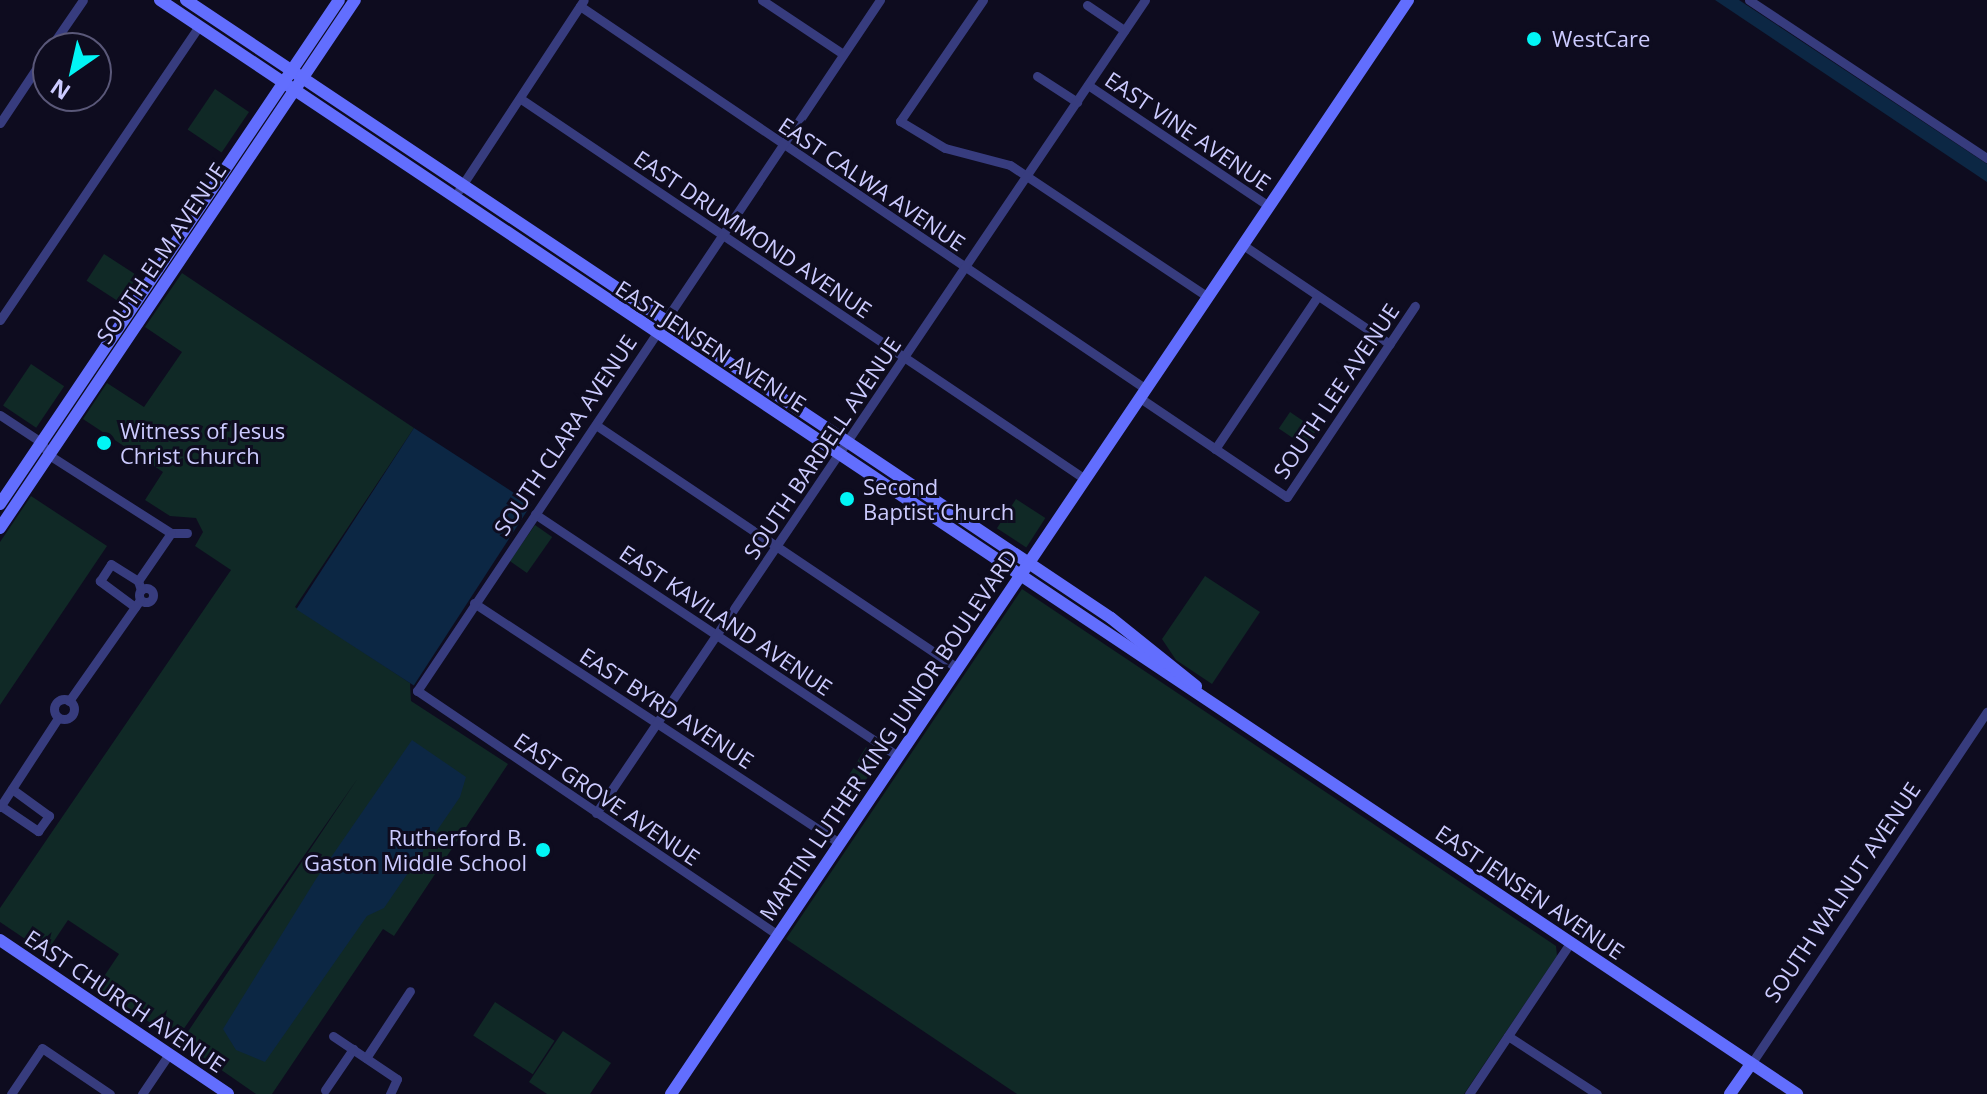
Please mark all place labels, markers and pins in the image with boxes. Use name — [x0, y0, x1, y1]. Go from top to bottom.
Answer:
place label: WestCare — [1552, 26, 1650, 52]
marker: WestCare — [1523, 28, 1545, 50]
place label: Witness of Jesus Christ Church — [120, 417, 285, 468]
marker: Witness of Jesus Christ Church — [95, 434, 113, 452]
place label: Second Baptist Church — [863, 473, 1014, 524]
marker: Second Baptist Church — [838, 490, 856, 508]
place label: Rutherford B. Gaston Middle School — [304, 824, 527, 876]
marker: Rutherford B. Gaston Middle School — [534, 841, 552, 859]

